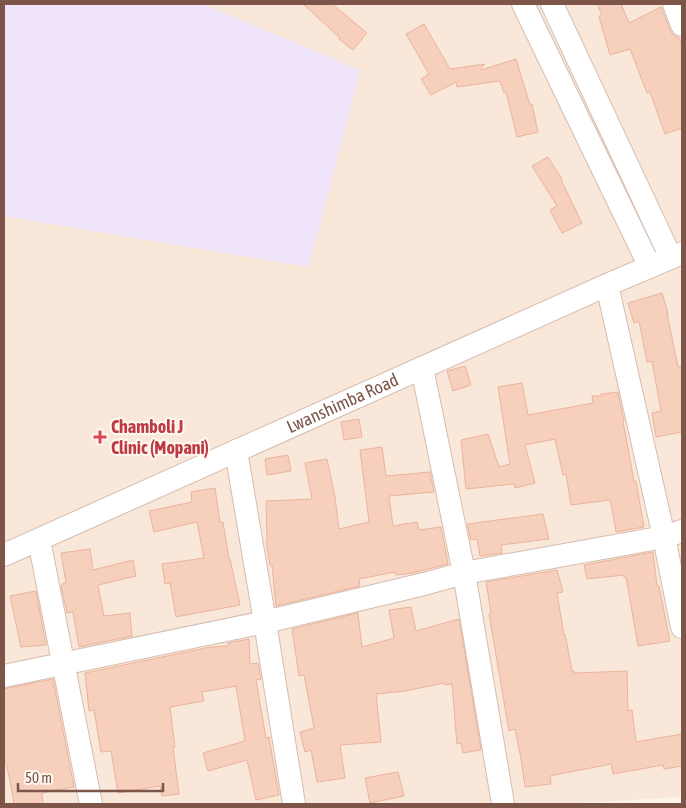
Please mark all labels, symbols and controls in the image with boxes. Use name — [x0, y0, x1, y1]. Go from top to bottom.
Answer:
street label: Lwanshimba Road — [283, 369, 402, 437]
place label: Chamboli J Clinic (Mopani) — [111, 416, 209, 458]
marker: Chamboli J Clinic (Mopani) — [93, 430, 107, 444]
scale bar — [18, 760, 162, 792]
text: 50 m — [25, 769, 52, 786]

